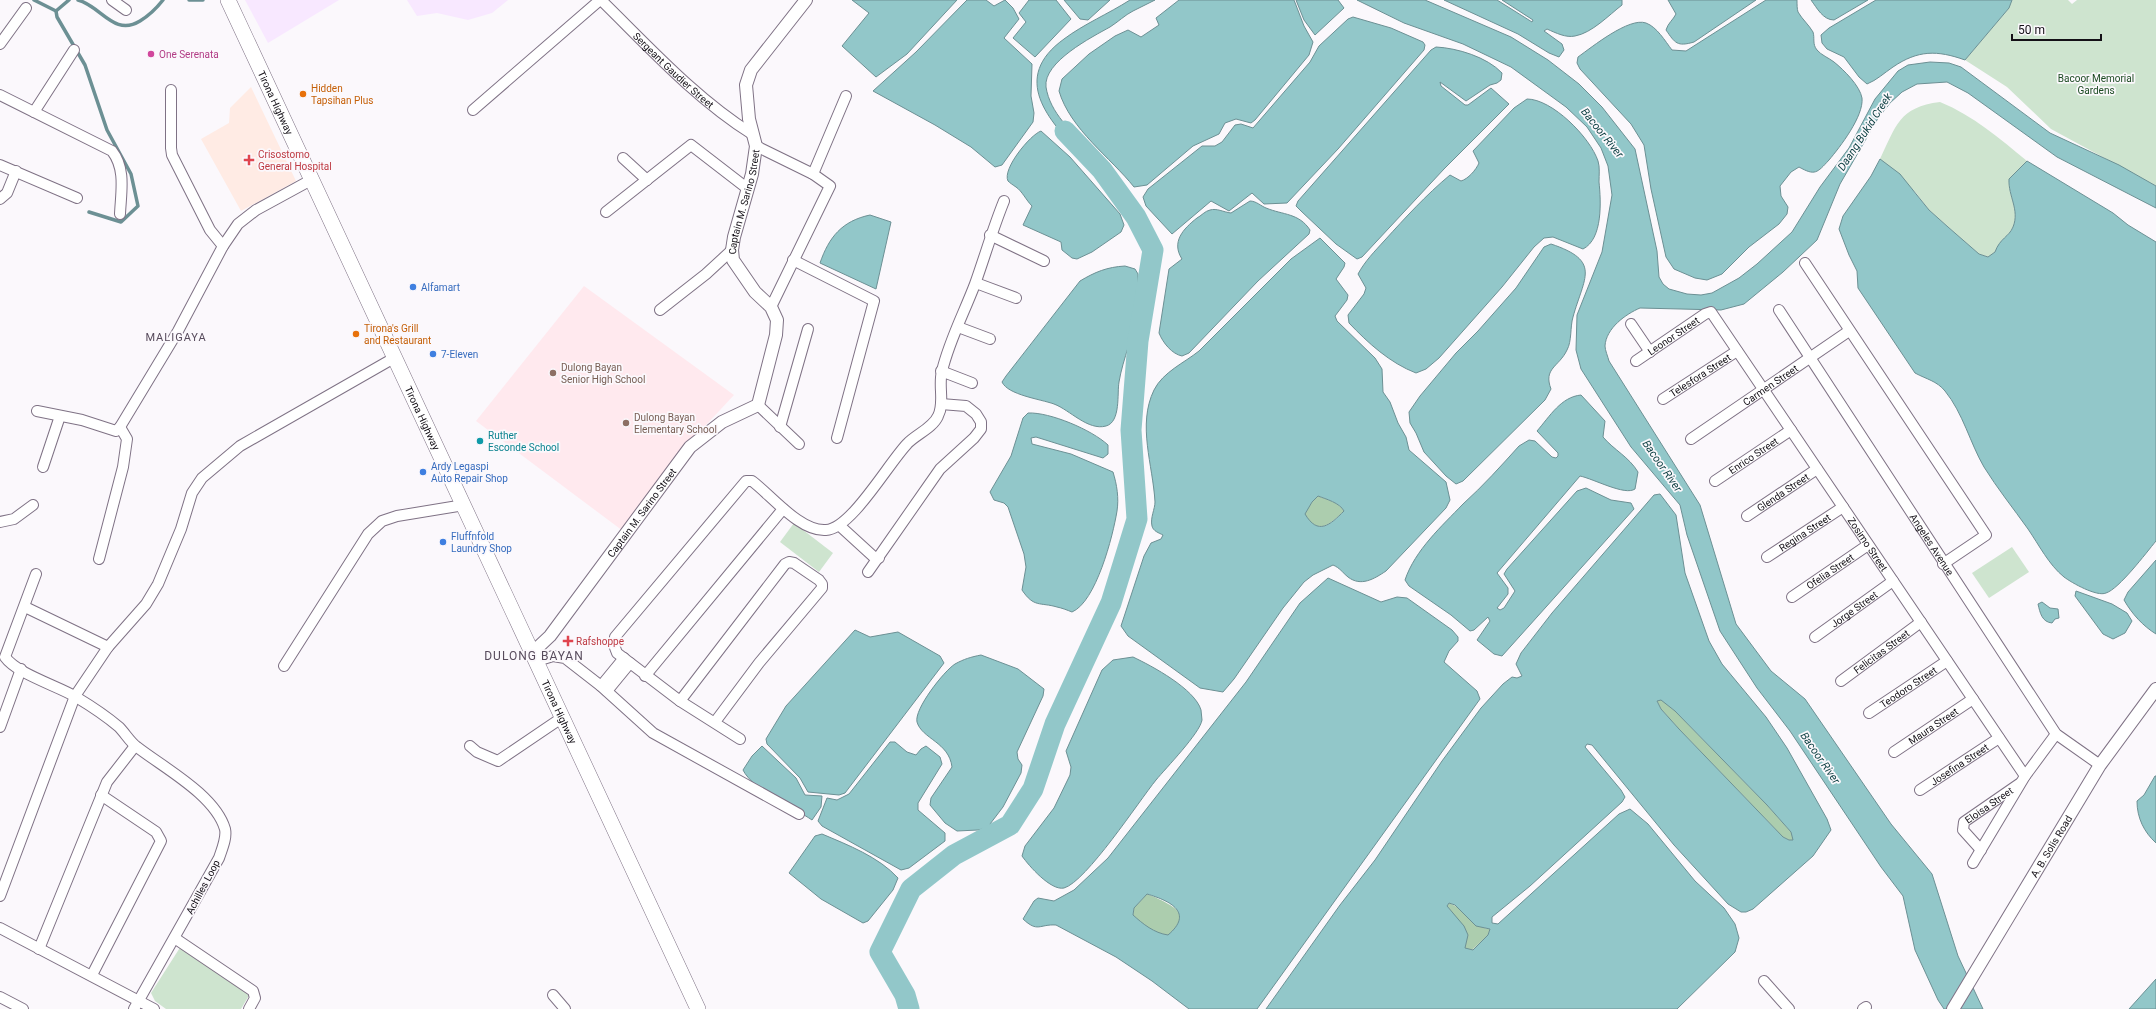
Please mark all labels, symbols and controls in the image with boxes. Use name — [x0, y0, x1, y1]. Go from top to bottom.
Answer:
scale bar — [2012, 16, 2101, 42]
text: 50 m — [2018, 23, 2045, 37]
street label: Sergeant Gaudier Street — [631, 30, 716, 110]
marker: One Serenata — [146, 49, 156, 59]
place label: One Serenata — [159, 49, 219, 60]
street label: Tirona Highway — [256, 69, 295, 136]
park label: Bacoor Memorial Gardens — [2058, 73, 2134, 96]
place label: Hidden Tapsihan Plus — [311, 83, 373, 106]
marker: Hidden Tapsihan Plus — [298, 89, 308, 99]
water label: Daang Bukid Creek — [1835, 90, 1895, 173]
water label: Bacoor River — [1578, 106, 1626, 161]
place label: Crisostomo General Hospital — [258, 149, 332, 172]
street label: Captain M. Sarino Street — [726, 149, 761, 255]
marker: Crisostomo General Hospital — [243, 154, 255, 166]
marker: Alfamart — [408, 282, 418, 292]
place label: Alfamart — [421, 282, 460, 293]
street label: Leonor Street — [1645, 314, 1701, 357]
place label: Tirona's Grill and Restaurant — [364, 323, 431, 346]
marker: Tirona's Grill and Restaurant — [351, 329, 361, 339]
district label: MALIGAYA — [145, 331, 207, 344]
marker: 7-Eleven — [428, 349, 438, 359]
place label: 7-Eleven — [441, 349, 478, 360]
street label: Telesfora Street — [1667, 351, 1732, 399]
place label: Dulong Bayan Senior High School — [561, 362, 645, 385]
street label: Carmen Street — [1741, 362, 1800, 407]
marker: Dulong Bayan Senior High School — [548, 368, 558, 378]
street label: Tirona Highway — [403, 384, 442, 452]
place label: Dulong Bayan Elementary School — [634, 412, 717, 435]
marker: Dulong Bayan Elementary School — [621, 418, 631, 428]
place label: Ruther Esconde School — [488, 430, 559, 453]
street label: Enrico Street — [1727, 435, 1780, 476]
marker: Ruther Esconde School — [475, 436, 485, 446]
water label: Bacoor River — [1639, 438, 1685, 495]
place label: Ardy Legaspi Auto Repair Shop — [431, 461, 508, 484]
street label: Captain M. Sarino Street — [605, 466, 678, 559]
marker: Ardy Legaspi Auto Repair Shop — [418, 467, 428, 477]
street label: Glenda Street — [1755, 471, 1811, 513]
street label: Regina Street — [1777, 511, 1832, 553]
street label: Angeles Avenue — [1908, 512, 1956, 577]
street label: Zosimo Street — [1846, 515, 1890, 573]
place label: Fluffnfold Laundry Shop — [451, 531, 512, 554]
marker: Fluffnfold Laundry Shop — [438, 537, 448, 547]
street label: Ofelia Street — [1804, 551, 1856, 591]
street label: Jorge Street — [1829, 589, 1879, 629]
street label: Felicitas Street — [1851, 627, 1911, 675]
marker: Rafshoppe — [563, 636, 573, 646]
place label: Rafshoppe — [576, 636, 624, 647]
district label: DULONG BAYAN — [484, 649, 584, 663]
street label: Teodoro Street — [1878, 664, 1939, 710]
street label: Tirona Highway — [540, 678, 579, 746]
street label: Maura Street — [1906, 705, 1960, 746]
water label: Bacoor River — [1797, 730, 1843, 787]
street label: Josefina Street — [1928, 741, 1990, 787]
street label: Eloisa Street — [1963, 785, 2015, 825]
street label: A. B. Solis Road — [2028, 813, 2074, 879]
street label: Achilles Loop — [184, 858, 222, 916]

